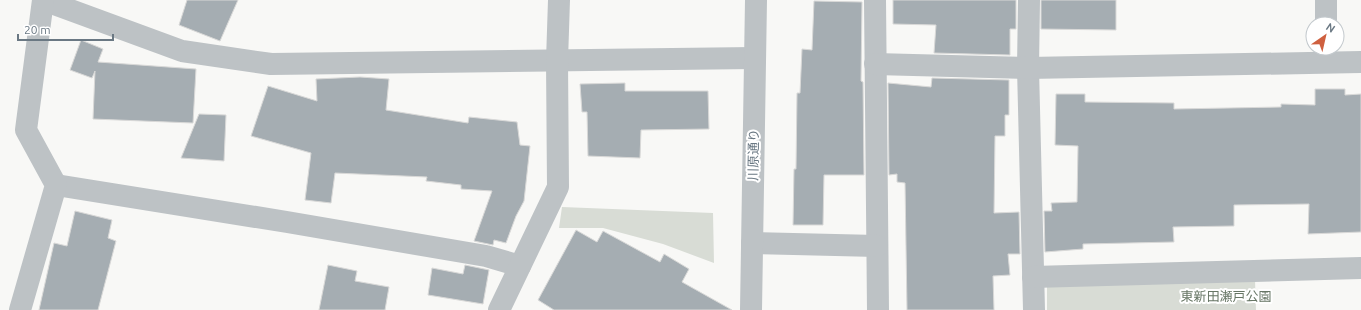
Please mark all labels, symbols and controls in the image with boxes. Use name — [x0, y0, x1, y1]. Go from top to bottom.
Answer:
scale bar — [18, 16, 113, 42]
north arrow — [1305, 16, 1345, 56]
text: N — [1324, 20, 1337, 35]
text: 20 m — [24, 23, 51, 36]
street label: 川原通り — [746, 129, 760, 181]
park label: 東新田瀬戸公園 — [1180, 289, 1272, 303]

